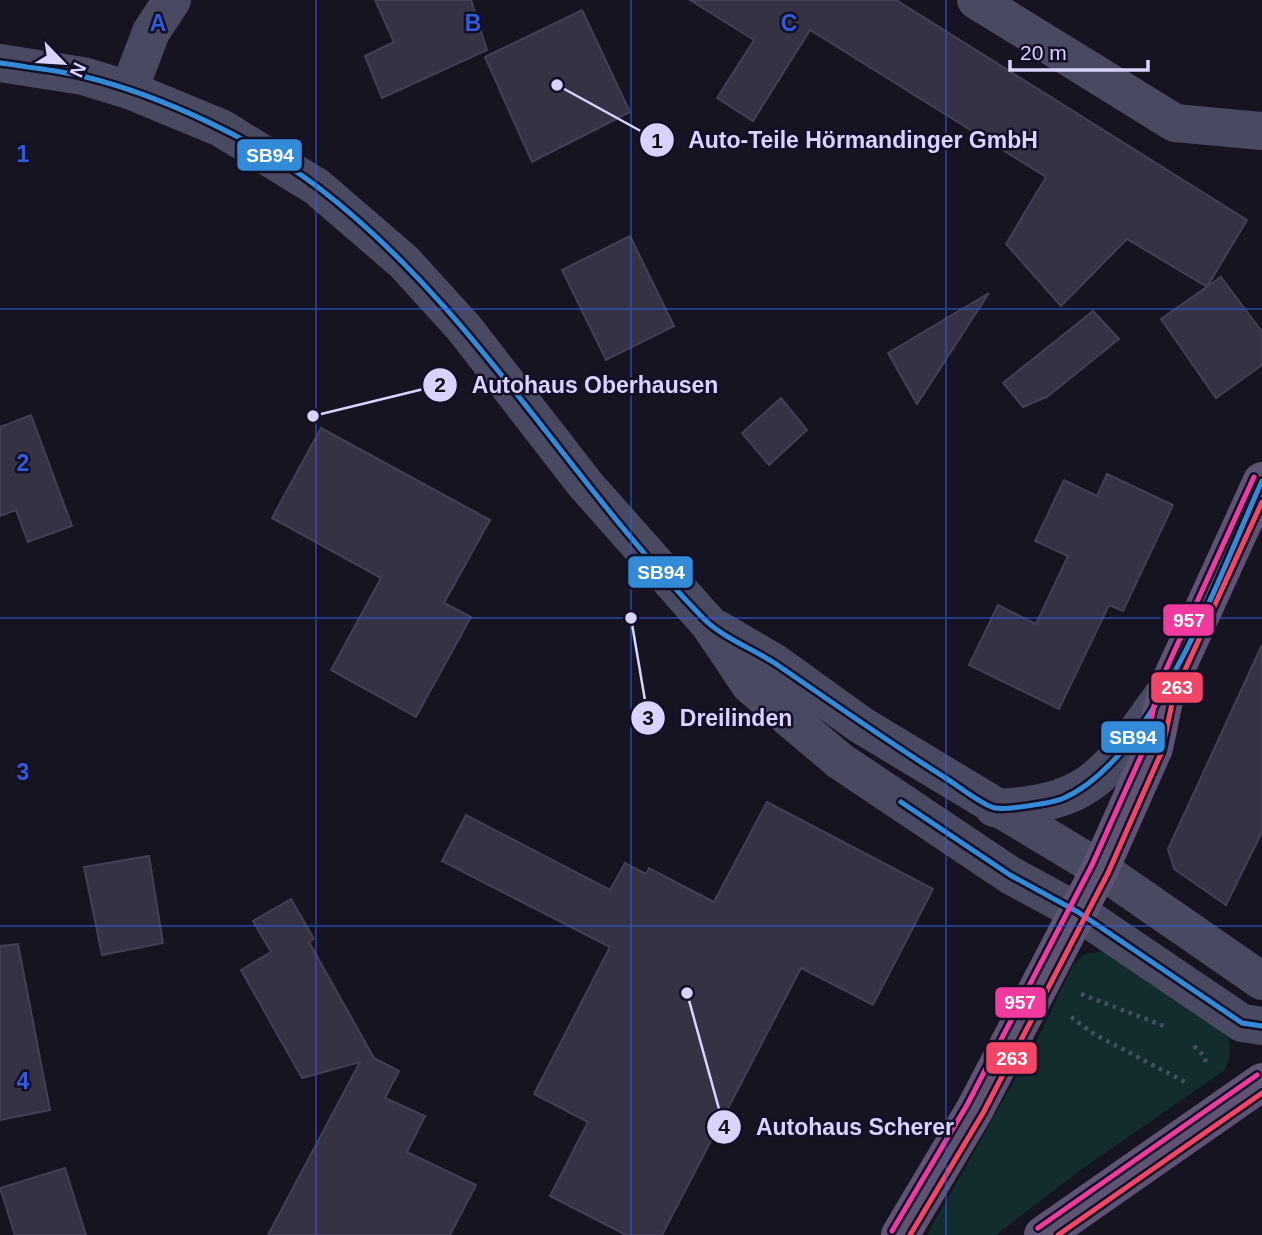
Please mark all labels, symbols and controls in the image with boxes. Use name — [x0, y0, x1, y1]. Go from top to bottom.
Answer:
text: A — [150, 10, 166, 36]
text: B — [465, 10, 481, 36]
text: C — [781, 10, 797, 36]
north arrow — [28, 28, 98, 98]
scale bar — [1010, 28, 1148, 72]
text: 20 m — [1020, 41, 1067, 64]
text: N — [66, 59, 90, 81]
callout: Auto-Teile Hörmandinger GmbH — [639, 118, 1052, 162]
text: Auto-Teile Hörmandinger GmbH — [688, 127, 1038, 153]
text: 1 — [651, 129, 663, 152]
line badge: SB94 — [236, 138, 303, 172]
text: 1 — [17, 141, 30, 167]
text: SB94 — [246, 145, 294, 166]
callout: Autohaus Oberhausen — [423, 363, 732, 407]
text: Autohaus Oberhausen — [472, 372, 718, 398]
text: 2 — [434, 373, 446, 396]
text: 2 — [17, 450, 29, 476]
line badge: SB94 — [627, 555, 694, 589]
text: SB94 — [637, 562, 685, 583]
line badge: 957 — [1162, 603, 1215, 637]
text: 957 — [1173, 610, 1205, 631]
line badge: 263 — [1150, 671, 1204, 704]
text: 263 — [1161, 677, 1193, 698]
callout: Dreilinden — [631, 696, 806, 740]
text: Dreilinden — [680, 705, 792, 731]
text: 3 — [642, 706, 654, 729]
line badge: SB94 — [1100, 720, 1166, 754]
text: SB94 — [1109, 727, 1157, 748]
text: 3 — [17, 759, 29, 785]
line badge: 957 — [994, 986, 1047, 1019]
text: 957 — [1004, 992, 1036, 1013]
line badge: 263 — [985, 1041, 1038, 1075]
text: 263 — [996, 1048, 1028, 1069]
text: 4 — [17, 1068, 30, 1094]
callout: Autohaus Scherer — [707, 1105, 968, 1149]
text: Autohaus Scherer — [756, 1114, 954, 1140]
text: 4 — [718, 1115, 730, 1138]

